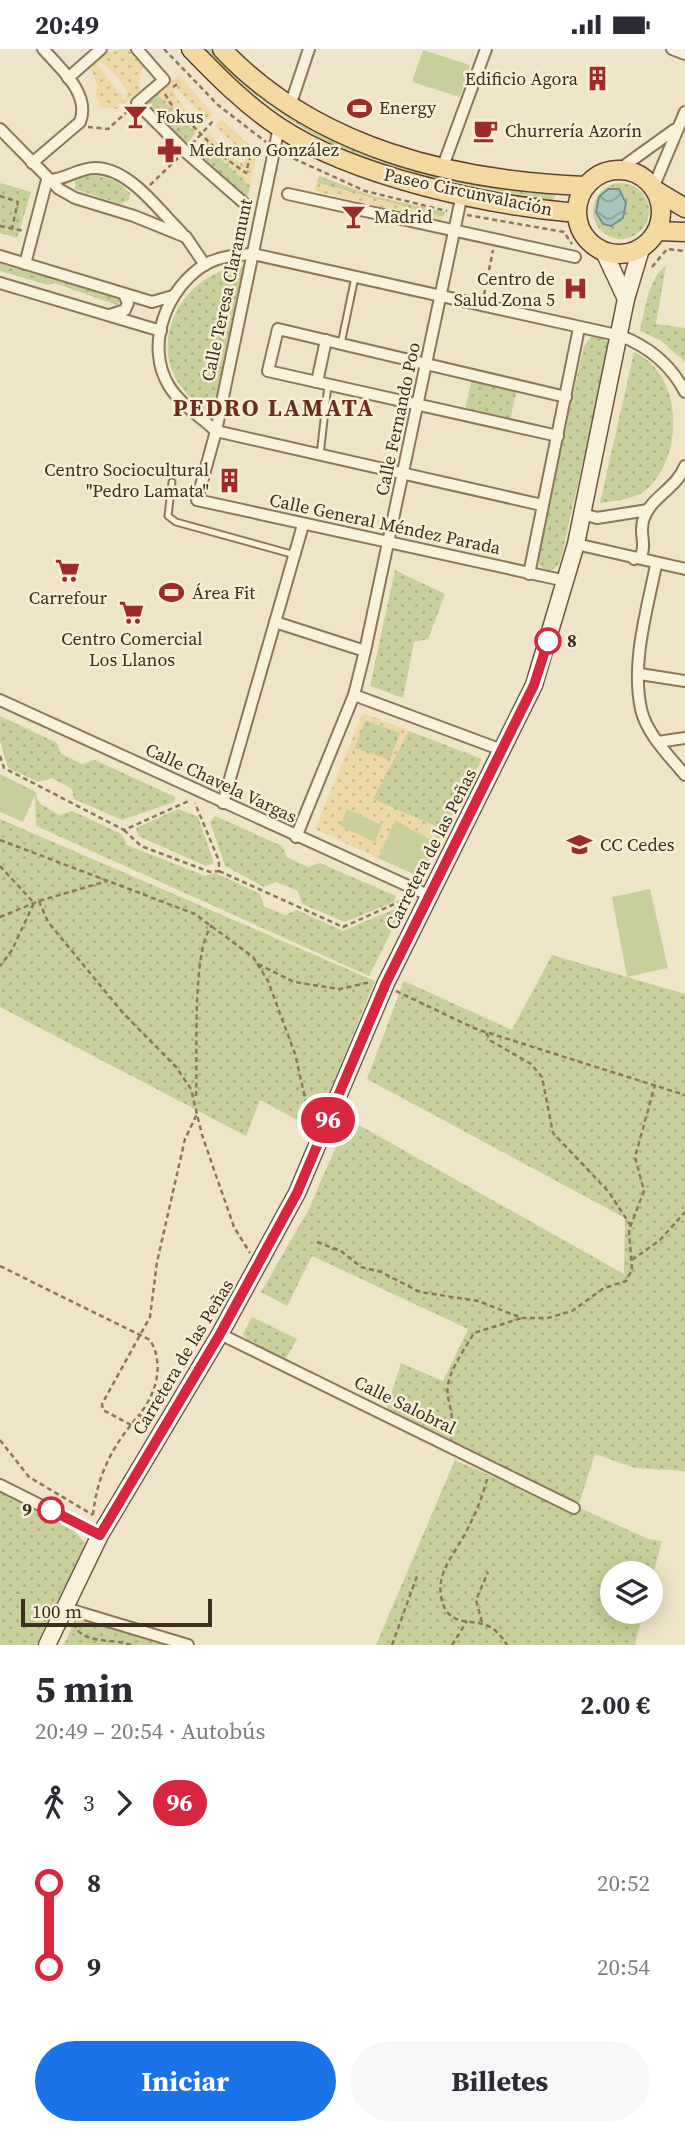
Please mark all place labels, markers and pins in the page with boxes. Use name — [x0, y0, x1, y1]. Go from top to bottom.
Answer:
building icon: Edificio Agora — [584, 65, 612, 93]
place label: Edificio Agora — [465, 66, 579, 91]
sports icon: Energy — [345, 94, 373, 122]
place label: Energy — [379, 95, 437, 120]
bar icon: Fokus — [122, 103, 150, 131]
place label: Fokus — [156, 104, 204, 129]
cafe icon: Churrería Azorín — [471, 117, 499, 145]
place label: Churrería Azorín — [505, 118, 642, 143]
pharmacy icon: Medrano González — [155, 136, 183, 164]
place label: Medrano González — [189, 137, 339, 162]
bar icon: Madrid — [340, 203, 368, 231]
place label: Madrid — [374, 204, 432, 229]
place label: Centro de Salud Zona 5 — [454, 266, 555, 312]
hospital icon: Centro de Salud Zona 5 — [561, 275, 589, 303]
place label: Centro Sociocultural "Pedro Lamata" — [44, 457, 209, 503]
building icon: Centro Sociocultural "Pedro Lamata" — [215, 466, 243, 494]
supermarket icon: Carrefour — [54, 557, 82, 585]
sports icon: Área Fit — [158, 579, 186, 607]
place label: Área Fit — [192, 580, 255, 605]
place label: Carrefour — [29, 585, 108, 610]
supermarket icon: Centro Comercial Los Llanos — [118, 598, 146, 626]
place label: Centro Comercial Los Llanos — [61, 626, 203, 672]
marker: 8 — [535, 628, 561, 654]
place label: 8 — [567, 628, 577, 653]
school or university icon: CC Cedes — [566, 831, 594, 859]
place label: CC Cedes — [600, 832, 675, 857]
place label: 9 — [22, 1497, 32, 1522]
marker: 9 — [38, 1497, 64, 1523]

